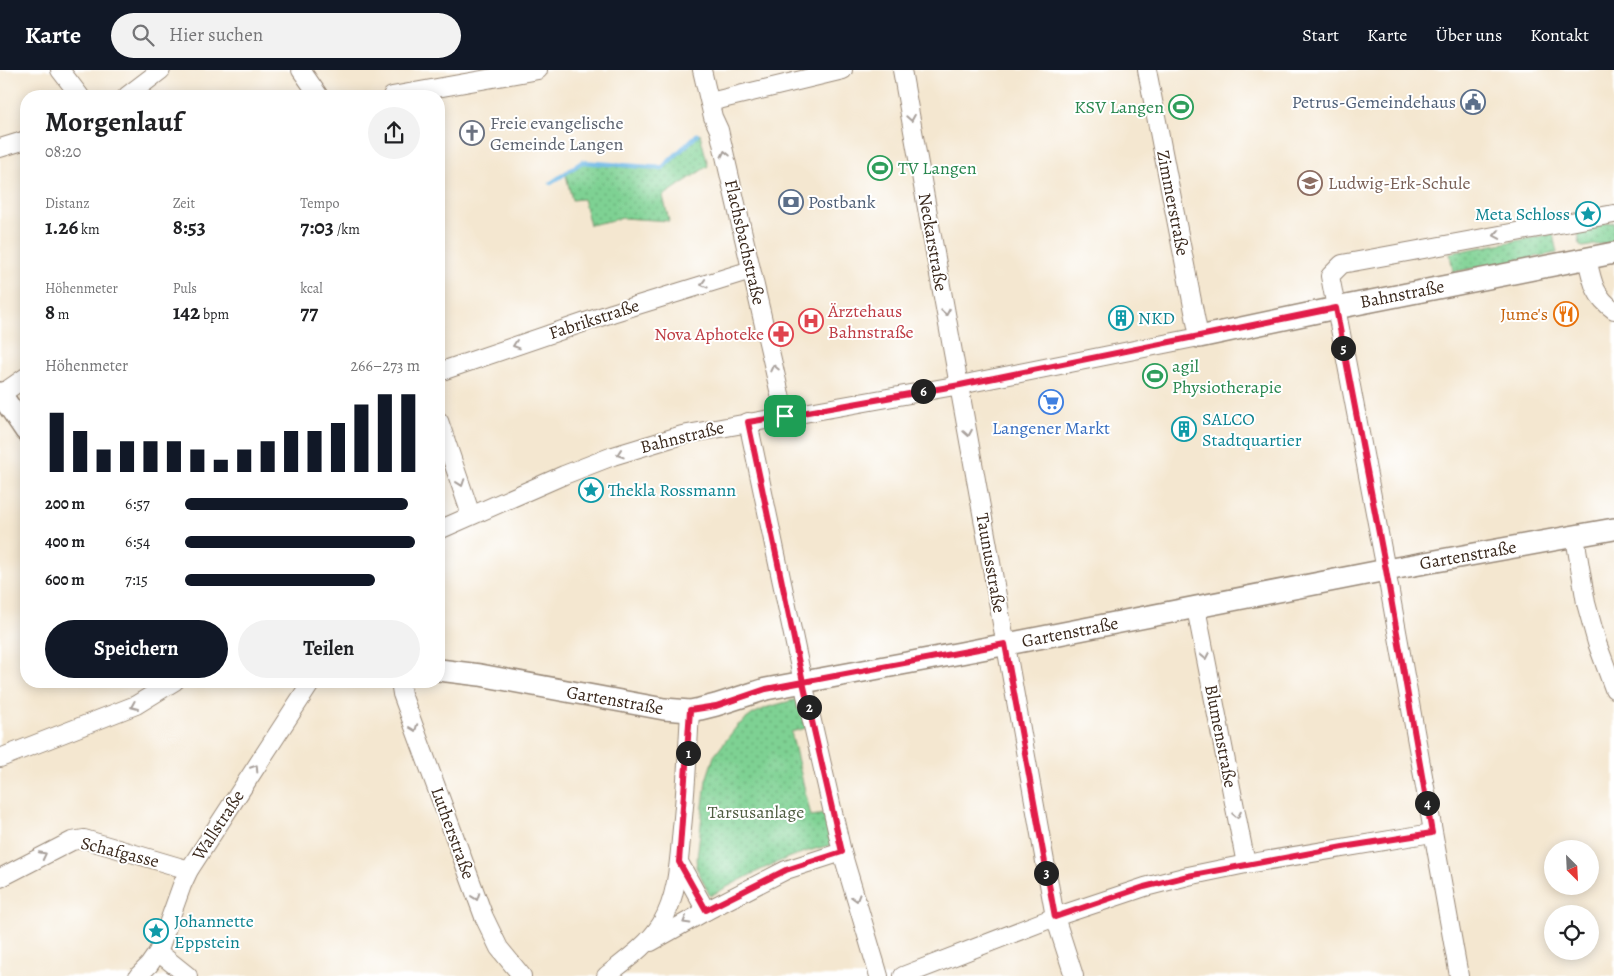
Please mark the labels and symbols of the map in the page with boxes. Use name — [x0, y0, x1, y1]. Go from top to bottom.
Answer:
public building icon: Petrus-Gemeindehaus — [1460, 89, 1486, 115]
place label: Petrus-Gemeindehaus — [1292, 90, 1456, 114]
sports icon: KSV Langen — [1168, 94, 1194, 120]
place label: KSV Langen — [1074, 95, 1164, 119]
place label: Freie evangelische Gemeinde Langen — [490, 111, 623, 156]
one-way arrow — [905, 114, 915, 122]
church icon: Freie evangelische Gemeinde Langen — [459, 120, 485, 146]
street label: Zimmerstraße — [1151, 148, 1195, 258]
one-way arrow — [720, 150, 730, 158]
sports icon: TV Langen — [867, 155, 893, 181]
place label: TV Langen — [898, 156, 977, 180]
school or university icon: Ludwig-Erk-Schule — [1297, 170, 1323, 196]
place label: Ludwig-Erk-Schule — [1328, 171, 1470, 195]
street label: Flachsbachstraße — [719, 177, 771, 307]
bank icon: Postbank — [778, 189, 804, 215]
place label: Postbank — [808, 190, 876, 214]
street label: Neckarstraße — [913, 191, 953, 293]
place icon: Meta Schloss — [1575, 201, 1601, 227]
place label: Meta Schloss — [1475, 202, 1570, 226]
one-way arrow — [1493, 229, 1502, 239]
street label: Bahnstraße — [1358, 274, 1446, 314]
one-way arrow — [700, 279, 709, 289]
street label: Fabrikstraße — [546, 293, 642, 345]
place label: Ärztehaus Bahnstraße — [827, 299, 914, 344]
restaurant icon: Jume's — [1553, 301, 1579, 327]
place label: Jume's — [1500, 302, 1548, 326]
building icon: NKD — [1108, 305, 1134, 331]
place label: NKD — [1138, 306, 1175, 330]
hospital icon: Ärztehaus Bahnstraße — [798, 308, 824, 334]
one-way arrow — [941, 308, 951, 317]
pharmacy icon: Nova Aphoteke — [768, 321, 794, 347]
place label: Nova Aphoteke — [654, 322, 764, 346]
pin: 5 — [1330, 336, 1356, 360]
one-way arrow — [513, 339, 521, 349]
place label: agil Physiotherapie — [1172, 354, 1282, 399]
sports icon: agil Physiotherapie — [1142, 363, 1168, 389]
one-way arrow — [769, 364, 780, 373]
pin: 6 — [910, 378, 936, 404]
supermarket icon: Langener Markt — [1038, 389, 1064, 415]
pin — [764, 395, 806, 437]
place label: SALCO Stadtquartier — [1202, 407, 1302, 452]
street label: Bahnstraße — [638, 415, 726, 459]
place label: Langener Markt — [992, 416, 1110, 440]
building icon: SALCO Stadtquartier — [1171, 416, 1197, 442]
one-way arrow — [962, 428, 972, 437]
one-way arrow — [617, 448, 625, 458]
place icon: Thekla Rossmann — [578, 477, 604, 503]
place label: Thekla Rossmann — [608, 478, 736, 502]
one-way arrow — [455, 479, 465, 487]
street label: Taunusstraße — [970, 511, 1012, 615]
street label: Gartenstraße — [1418, 535, 1518, 575]
street label: Gartenstraße — [1020, 611, 1120, 653]
one-way arrow — [1199, 651, 1210, 660]
street label: Gartenstraße — [565, 680, 665, 720]
street label: Blumenstraße — [1199, 682, 1243, 790]
pin: 2 — [796, 694, 822, 720]
one-way arrow — [130, 700, 139, 711]
one-way arrow — [408, 723, 418, 731]
pin: 1 — [676, 740, 700, 766]
one-way arrow — [249, 764, 259, 773]
street label: Lutherstraße — [425, 784, 481, 882]
street label: Wallstraße — [186, 785, 250, 866]
pin: 4 — [1414, 790, 1440, 816]
park label: Tarsusanlage — [708, 800, 804, 824]
one-way arrow — [1231, 811, 1241, 819]
street label: Schafgasse — [78, 831, 162, 873]
north arrow — [1544, 840, 1599, 895]
one-way arrow — [38, 851, 47, 861]
pin: 3 — [1034, 860, 1058, 886]
one-way arrow — [470, 892, 480, 900]
one-way arrow — [850, 894, 861, 903]
place label: Johannette Eppstein — [174, 909, 254, 954]
one-way arrow — [683, 915, 692, 925]
place icon: Johannette Eppstein — [143, 918, 169, 944]

